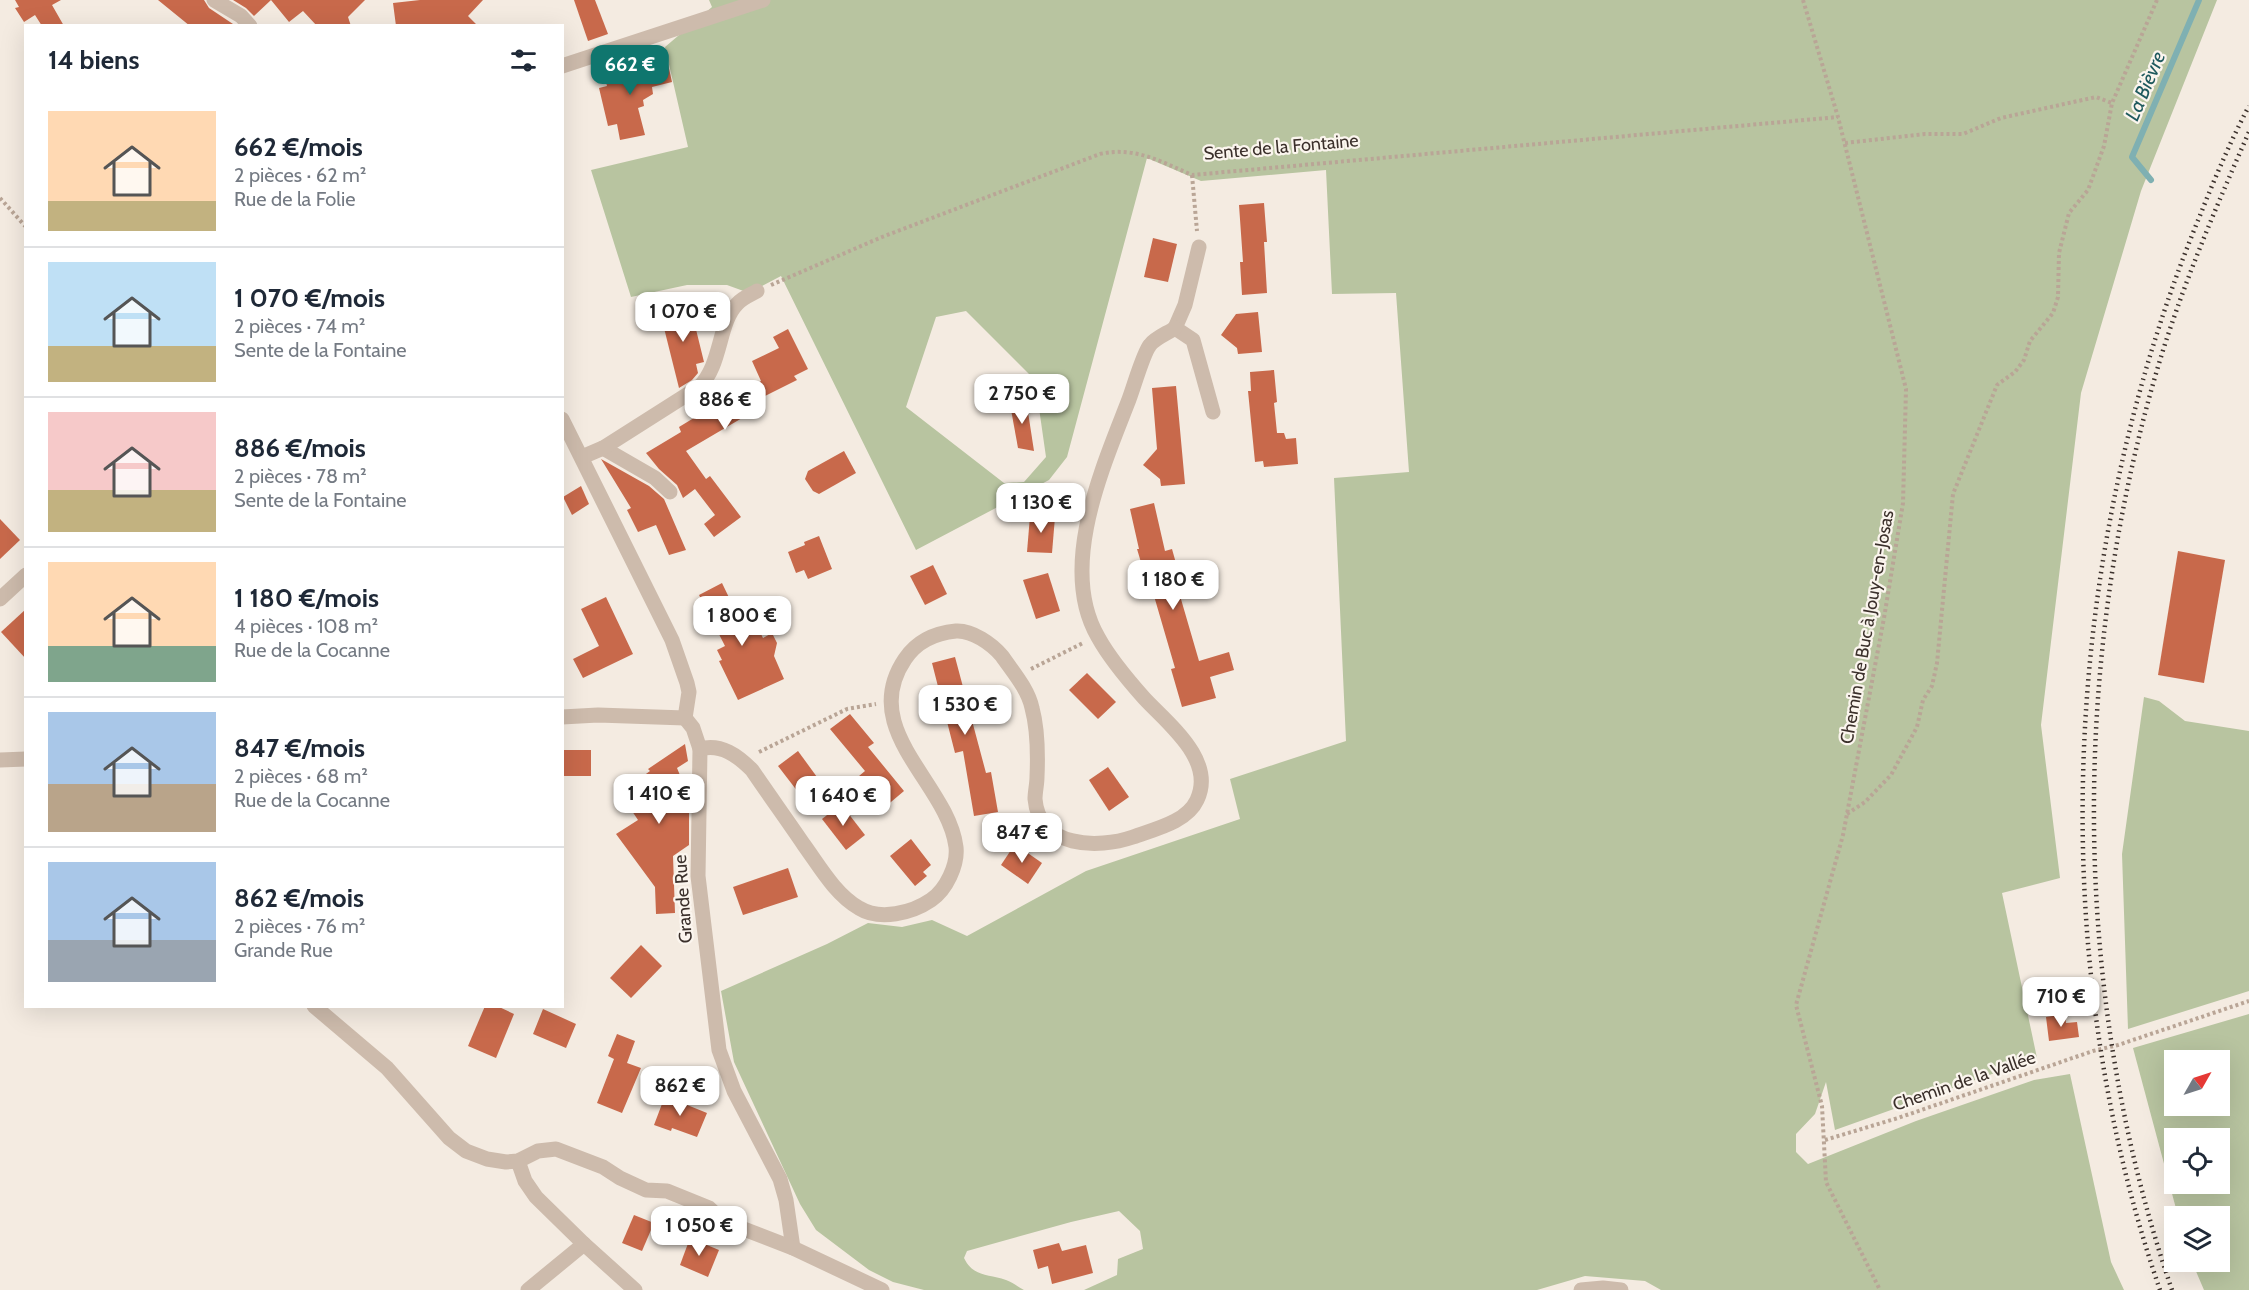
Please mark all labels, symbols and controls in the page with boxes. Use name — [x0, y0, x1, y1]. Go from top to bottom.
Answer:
text: 14 biens — [48, 44, 139, 76]
icon: filters — [507, 44, 540, 77]
pin: 662 € — [588, 45, 672, 96]
water label: La Bièvre — [2120, 48, 2170, 124]
text: 662 € — [605, 52, 655, 76]
street label: Sente de la Fontaine — [1203, 129, 1359, 165]
text: 662 €/mois — [234, 131, 363, 163]
icon: home — [96, 135, 168, 207]
text: 2 pièces · 62 m² — [234, 163, 366, 187]
text: Rue de la Folie — [234, 187, 355, 211]
text: 1 070 €/mois — [234, 282, 385, 314]
icon: home — [96, 286, 168, 358]
pin: 1 070 € — [628, 292, 738, 343]
text: 1 070 € — [649, 299, 717, 323]
text: 2 pièces · 74 m² — [234, 314, 365, 338]
text: Sente de la Fontaine — [234, 338, 407, 362]
pin: 2 750 € — [967, 374, 1077, 425]
pin: 886 € — [683, 380, 767, 431]
text: 2 750 € — [988, 381, 1056, 405]
text: 886 € — [699, 387, 751, 411]
text: 886 €/mois — [234, 432, 366, 464]
icon: home — [96, 436, 168, 508]
text: 2 pièces · 78 m² — [234, 464, 367, 488]
pin: 1 130 € — [986, 483, 1096, 534]
text: Sente de la Fontaine — [234, 488, 407, 512]
text: 1 130 € — [1010, 490, 1072, 514]
street label: Chemin de Buc à Jouy-en-Josas — [1836, 508, 1898, 746]
pin: 1 180 € — [1118, 560, 1228, 611]
text: 1 180 € — [1142, 567, 1204, 591]
text: 1 180 €/mois — [234, 582, 379, 614]
icon: home — [96, 586, 168, 658]
pin: 1 800 € — [687, 596, 797, 647]
text: 1 800 € — [707, 603, 777, 627]
text: 4 pièces · 108 m² — [234, 614, 378, 638]
text: Rue de la Cocanne — [234, 638, 390, 662]
pin: 1 530 € — [910, 685, 1020, 736]
text: 1 530 € — [933, 692, 997, 716]
text: 847 €/mois — [234, 732, 365, 764]
icon: home — [96, 736, 168, 808]
text: 2 pièces · 68 m² — [234, 764, 368, 788]
pin: 1 410 € — [604, 774, 714, 825]
pin: 1 640 € — [788, 776, 898, 827]
text: 1 410 € — [628, 781, 690, 805]
text: 1 640 € — [810, 783, 876, 807]
text: Rue de la Cocanne — [234, 788, 390, 812]
pin: 847 € — [980, 813, 1064, 864]
text: 847 € — [996, 820, 1048, 844]
street label: Grande Rue — [669, 854, 697, 944]
text: 862 €/mois — [234, 882, 364, 914]
icon: home — [96, 886, 168, 958]
text: 2 pièces · 76 m² — [234, 914, 365, 938]
text: Grande Rue — [234, 938, 333, 962]
pin: 710 € — [2019, 977, 2103, 1028]
text: 710 € — [2036, 984, 2086, 1008]
street label: Chemin de la Vallée — [1890, 1046, 2038, 1116]
north arrow — [2164, 1050, 2230, 1116]
map controls — [2164, 1050, 2230, 1272]
pin: 862 € — [638, 1066, 722, 1117]
text: 862 € — [654, 1073, 706, 1097]
button: locate — [2164, 1128, 2230, 1194]
pin: 1 050 € — [644, 1206, 754, 1257]
button: layers — [2164, 1206, 2230, 1272]
text: 1 050 € — [665, 1213, 733, 1237]

